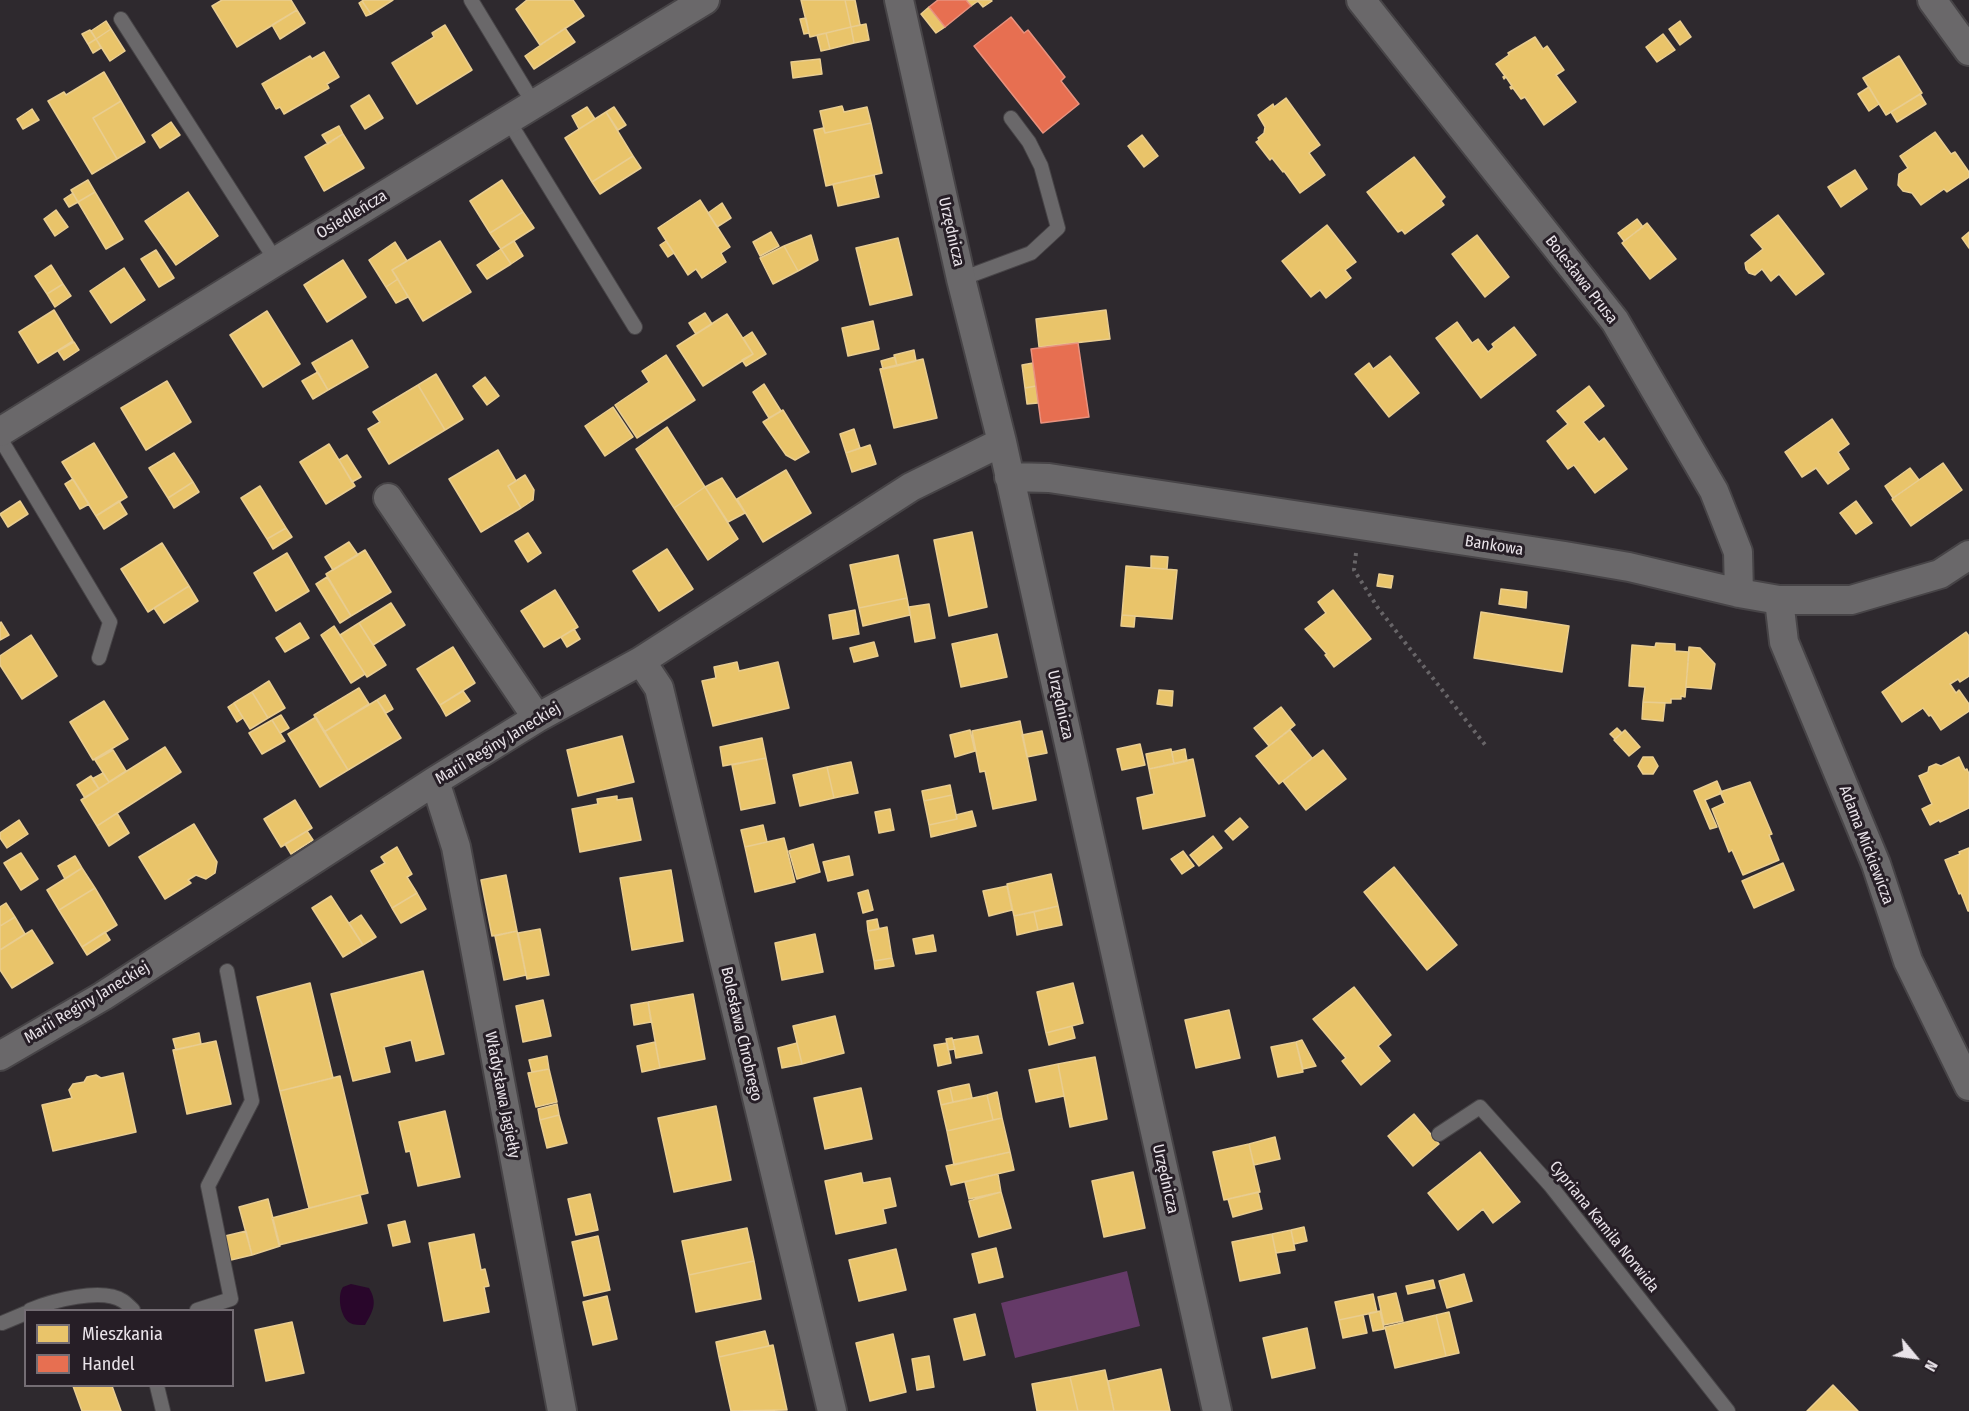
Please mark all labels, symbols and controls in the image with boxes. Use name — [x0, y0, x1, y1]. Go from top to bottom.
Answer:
street label: Osiedleńcza — [313, 187, 391, 243]
street label: Urzędnicza — [934, 195, 968, 269]
street label: Bolesława Prusa — [1541, 232, 1621, 328]
street label: Bankowa — [1463, 532, 1525, 560]
street label: Urzędnicza — [1043, 668, 1077, 742]
street label: Marii Reginy Janeckiej — [432, 699, 564, 789]
street label: Adama Mickiewicza — [1835, 783, 1897, 907]
street label: Marii Reginy Janeckiej — [21, 958, 153, 1048]
street label: Bolesława Chrobrego — [716, 965, 766, 1103]
street label: Władysława Jagiełły — [480, 1030, 524, 1160]
street label: Urzędnicza — [1148, 1142, 1182, 1216]
street label: Cypriana Kamila Norwida — [1545, 1157, 1663, 1297]
legend — [24, 1309, 234, 1387]
text: Mieszkania — [82, 1323, 163, 1345]
north arrow — [1885, 1327, 1945, 1387]
text: Handel — [82, 1353, 135, 1375]
text: N — [1921, 1357, 1942, 1375]

